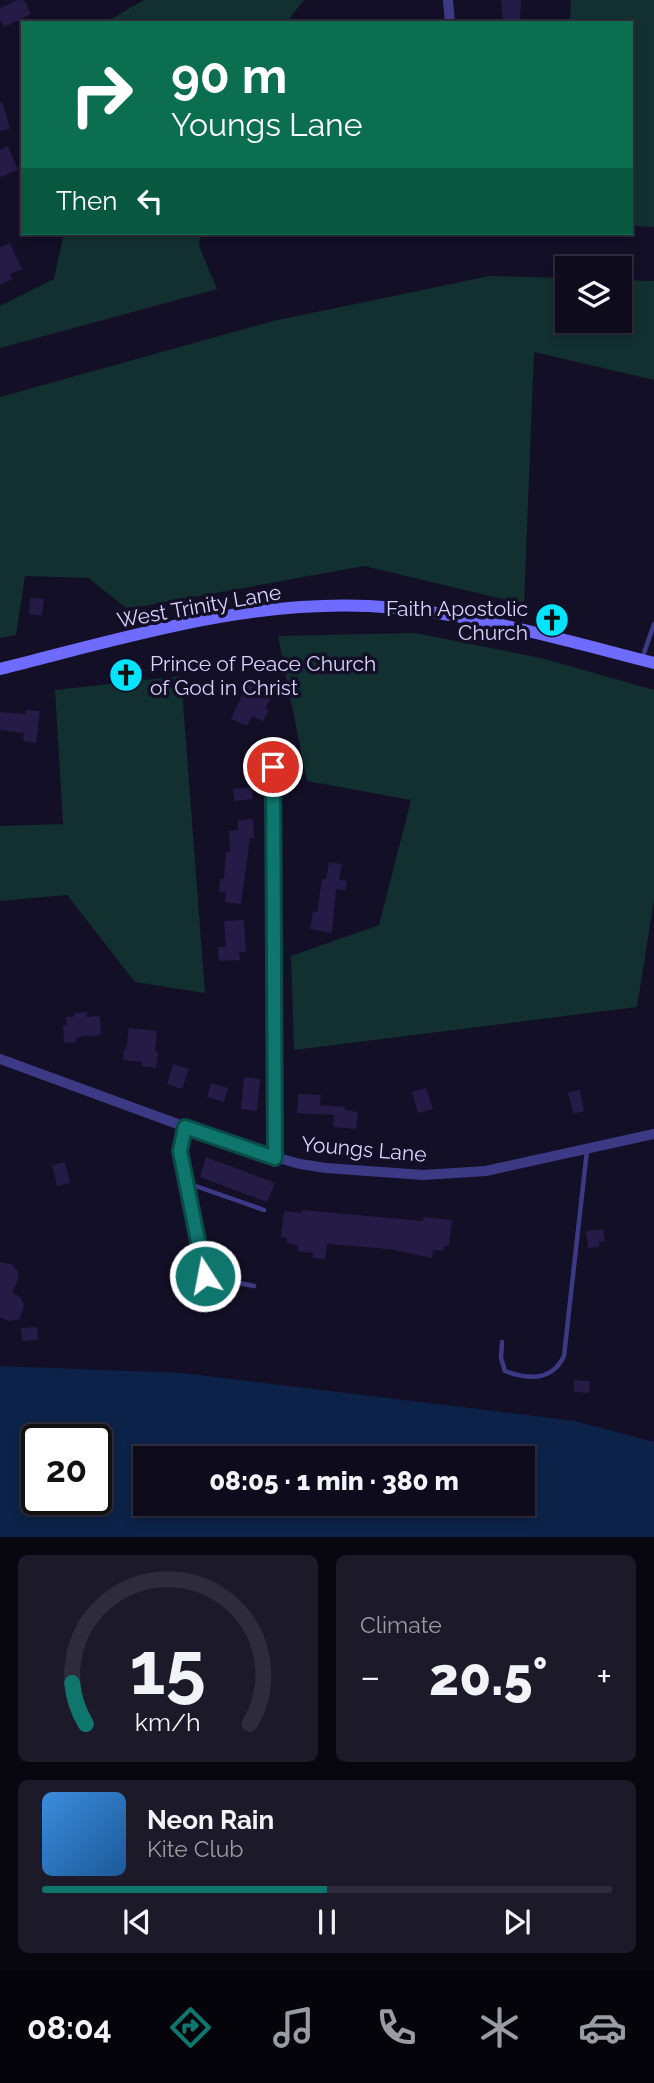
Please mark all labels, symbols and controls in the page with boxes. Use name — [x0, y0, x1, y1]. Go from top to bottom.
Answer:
text: 90 m — [171, 47, 287, 104]
icon: right — [56, 49, 147, 140]
text: Youngs Lane — [171, 106, 363, 143]
icon: left — [131, 182, 169, 220]
text: Then — [56, 186, 117, 216]
map controls — [555, 256, 632, 333]
button: layers — [555, 256, 632, 333]
street label: West Trinity Lane — [115, 579, 283, 633]
place label: Faith Apostolic Church — [386, 596, 528, 645]
church icon: Faith Apostolic Church — [533, 601, 571, 639]
place label: Prince of Peace Church of God in Christ — [150, 651, 376, 700]
church icon: Prince of Peace Church of God in Christ — [107, 656, 145, 694]
pin — [243, 737, 303, 797]
icon: arrive — [254, 748, 292, 786]
street label: Youngs Lane — [300, 1131, 428, 1167]
position arrow — [168, 1239, 242, 1313]
speed limit sign: 20 — [21, 1424, 112, 1515]
text: 08:05 · 1 min · 380 m — [209, 1466, 459, 1496]
text: Climate — [360, 1611, 442, 1638]
text: 15 — [130, 1627, 206, 1712]
text: 20.5° — [429, 1646, 548, 1707]
text: − — [360, 1654, 380, 1699]
text: + — [596, 1654, 612, 1699]
text: km/h — [135, 1707, 201, 1737]
text: Neon Rain — [147, 1805, 274, 1835]
text: Kite Club — [147, 1835, 244, 1862]
icon: previous — [118, 1903, 156, 1941]
icon: pause — [308, 1903, 346, 1941]
icon: next — [498, 1903, 536, 1941]
icon: directions — [166, 2003, 215, 2052]
icon: music — [269, 2003, 318, 2052]
icon: phone — [372, 2003, 421, 2052]
icon: climate — [475, 2003, 524, 2052]
icon: car — [578, 2003, 627, 2052]
text: 08:04 — [27, 2009, 112, 2046]

